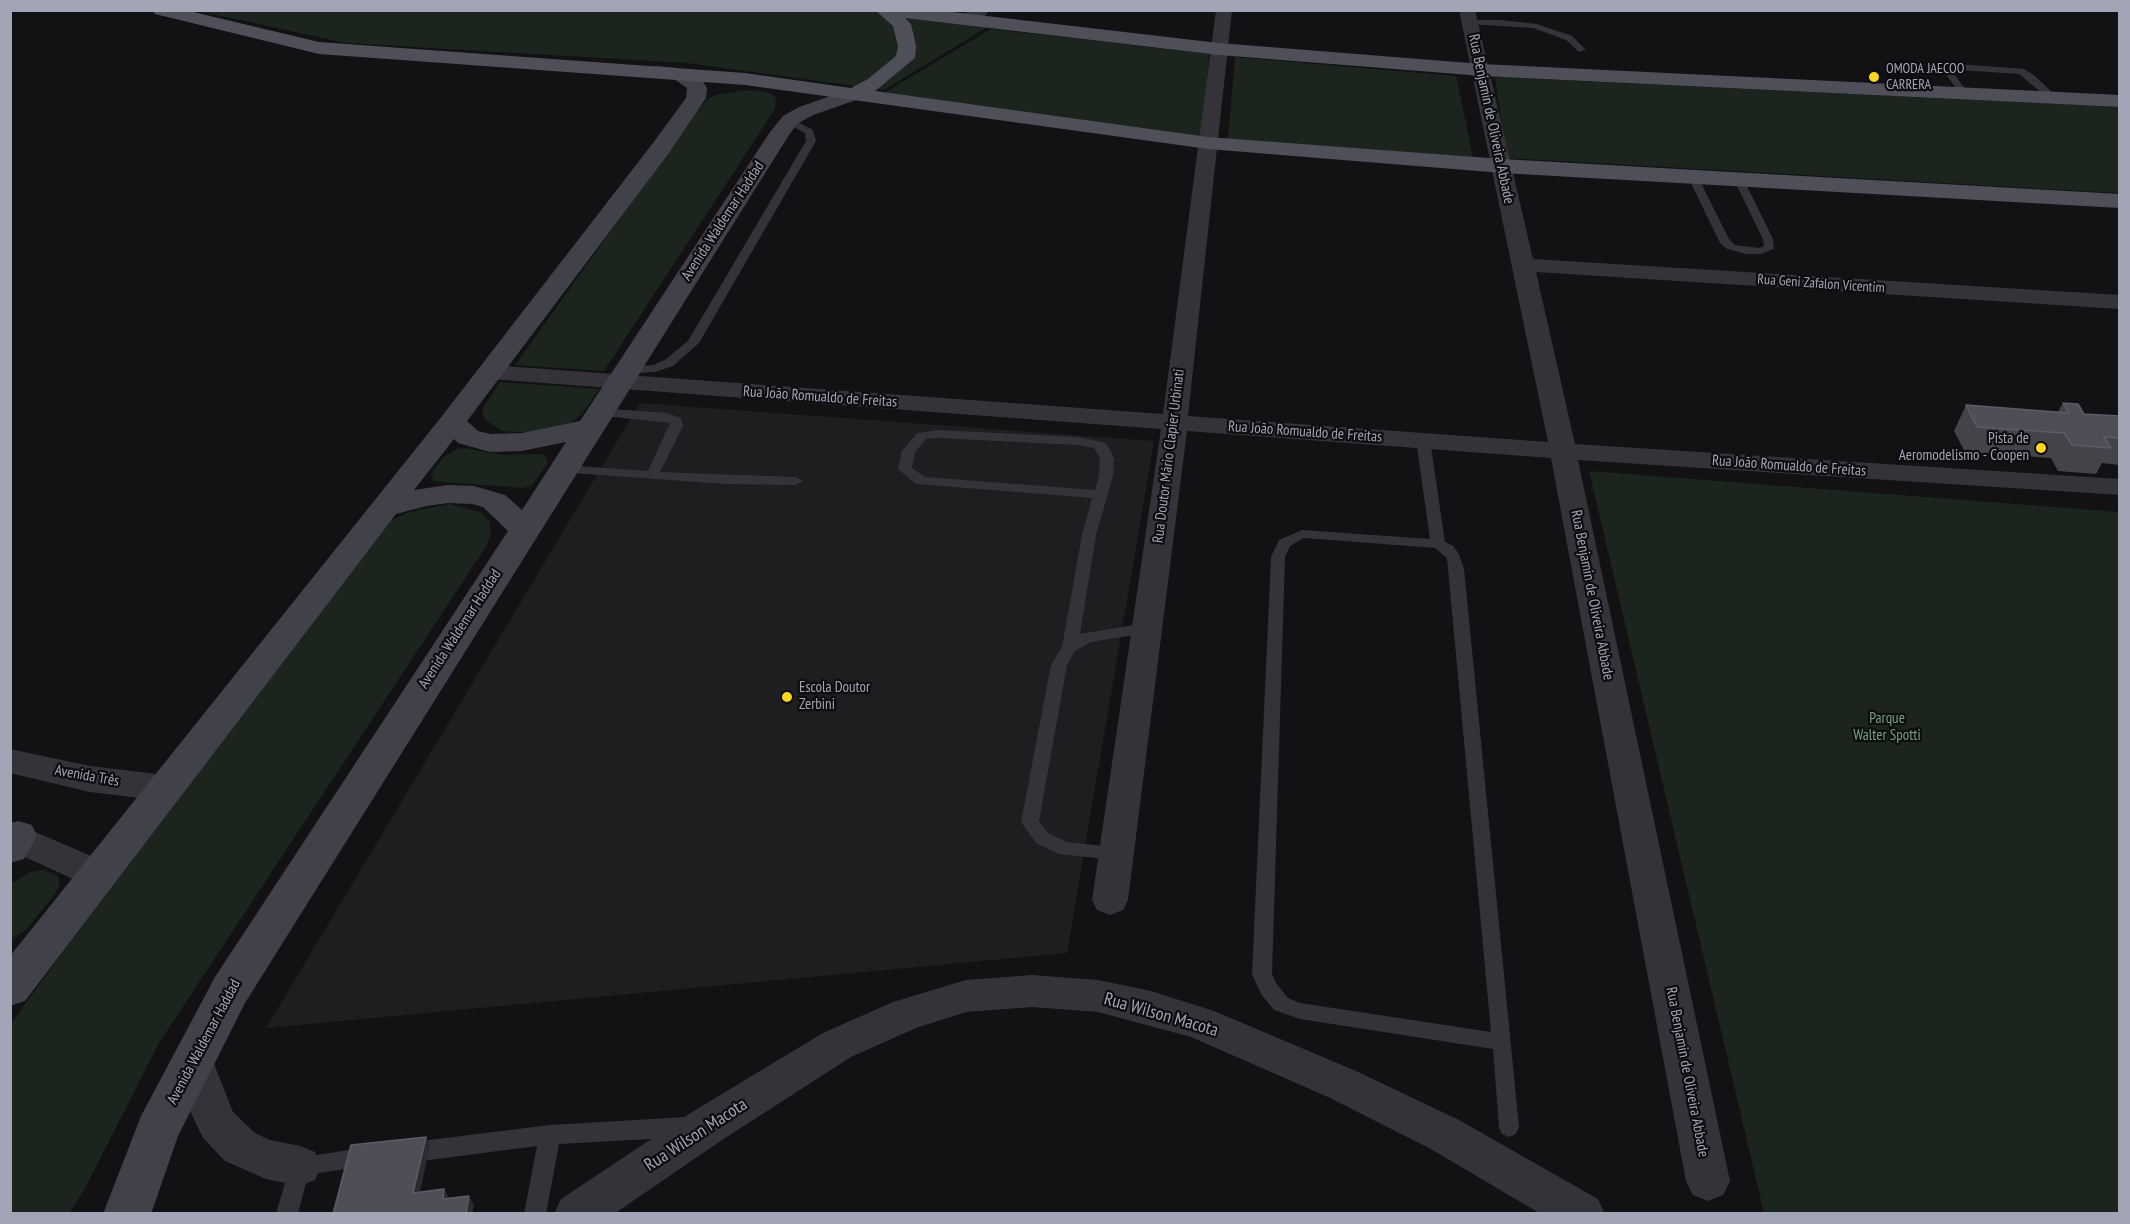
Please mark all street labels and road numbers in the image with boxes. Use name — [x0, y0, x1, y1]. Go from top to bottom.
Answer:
street label: Rua Benjamin de Oliveira Abbade — [1464, 33, 1518, 205]
street label: Avenida Waldemar Haddad — [678, 158, 768, 284]
street label: Rua Geni Zafalon Vicentim — [1757, 271, 1885, 297]
street label: Rua Doutor Mário Clapier Urbinati — [1149, 368, 1189, 544]
street label: Rua João Romualdo de Freitas — [742, 383, 898, 411]
street label: Rua João Romualdo de Freitas — [1227, 418, 1383, 446]
street label: Rua João Romualdo de Freitas — [1711, 452, 1867, 480]
street label: Rua Benjamin de Oliveira Abbade — [1567, 508, 1617, 682]
street label: Avenida Waldemar Haddad — [415, 566, 505, 692]
street label: Avenida Três — [53, 761, 121, 791]
street label: Avenida Waldemar Haddad — [164, 977, 244, 1107]
street label: Rua Benjamin de Oliveira Abbade — [1662, 985, 1712, 1159]
street label: Rua Wilson Macota — [1101, 988, 1221, 1042]
street label: Rua Wilson Macota — [641, 1094, 751, 1176]

